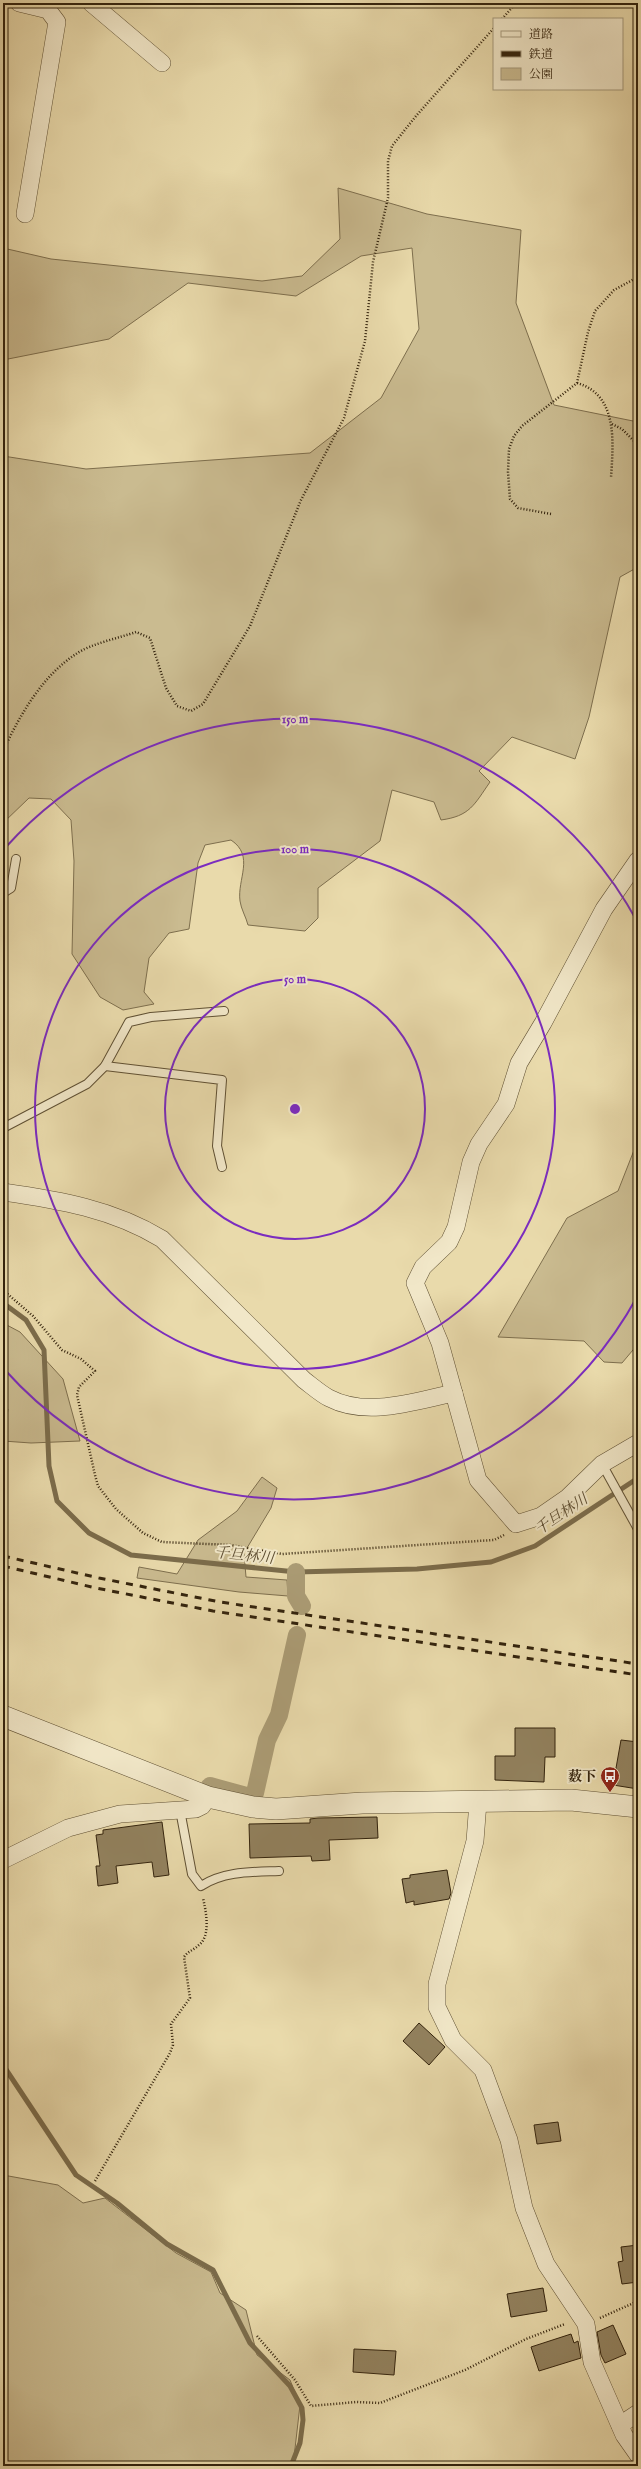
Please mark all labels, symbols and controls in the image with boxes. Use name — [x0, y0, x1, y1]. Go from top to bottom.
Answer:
legend — [493, 18, 623, 90]
text: 道路 — [529, 27, 553, 42]
text: 鉄道 — [528, 47, 553, 62]
text: 公園 — [529, 67, 553, 82]
text: 150 m — [282, 712, 309, 727]
text: 100 m — [281, 842, 310, 857]
text: 50 m — [284, 972, 307, 987]
centre of rings — [288, 1102, 302, 1116]
water label: 千旦林川 — [531, 1489, 593, 1539]
water label: 千旦林川 — [213, 1543, 277, 1568]
bus stop icon: 薮下 — [599, 1765, 621, 1793]
place label: 薮下 — [568, 1768, 596, 1786]

